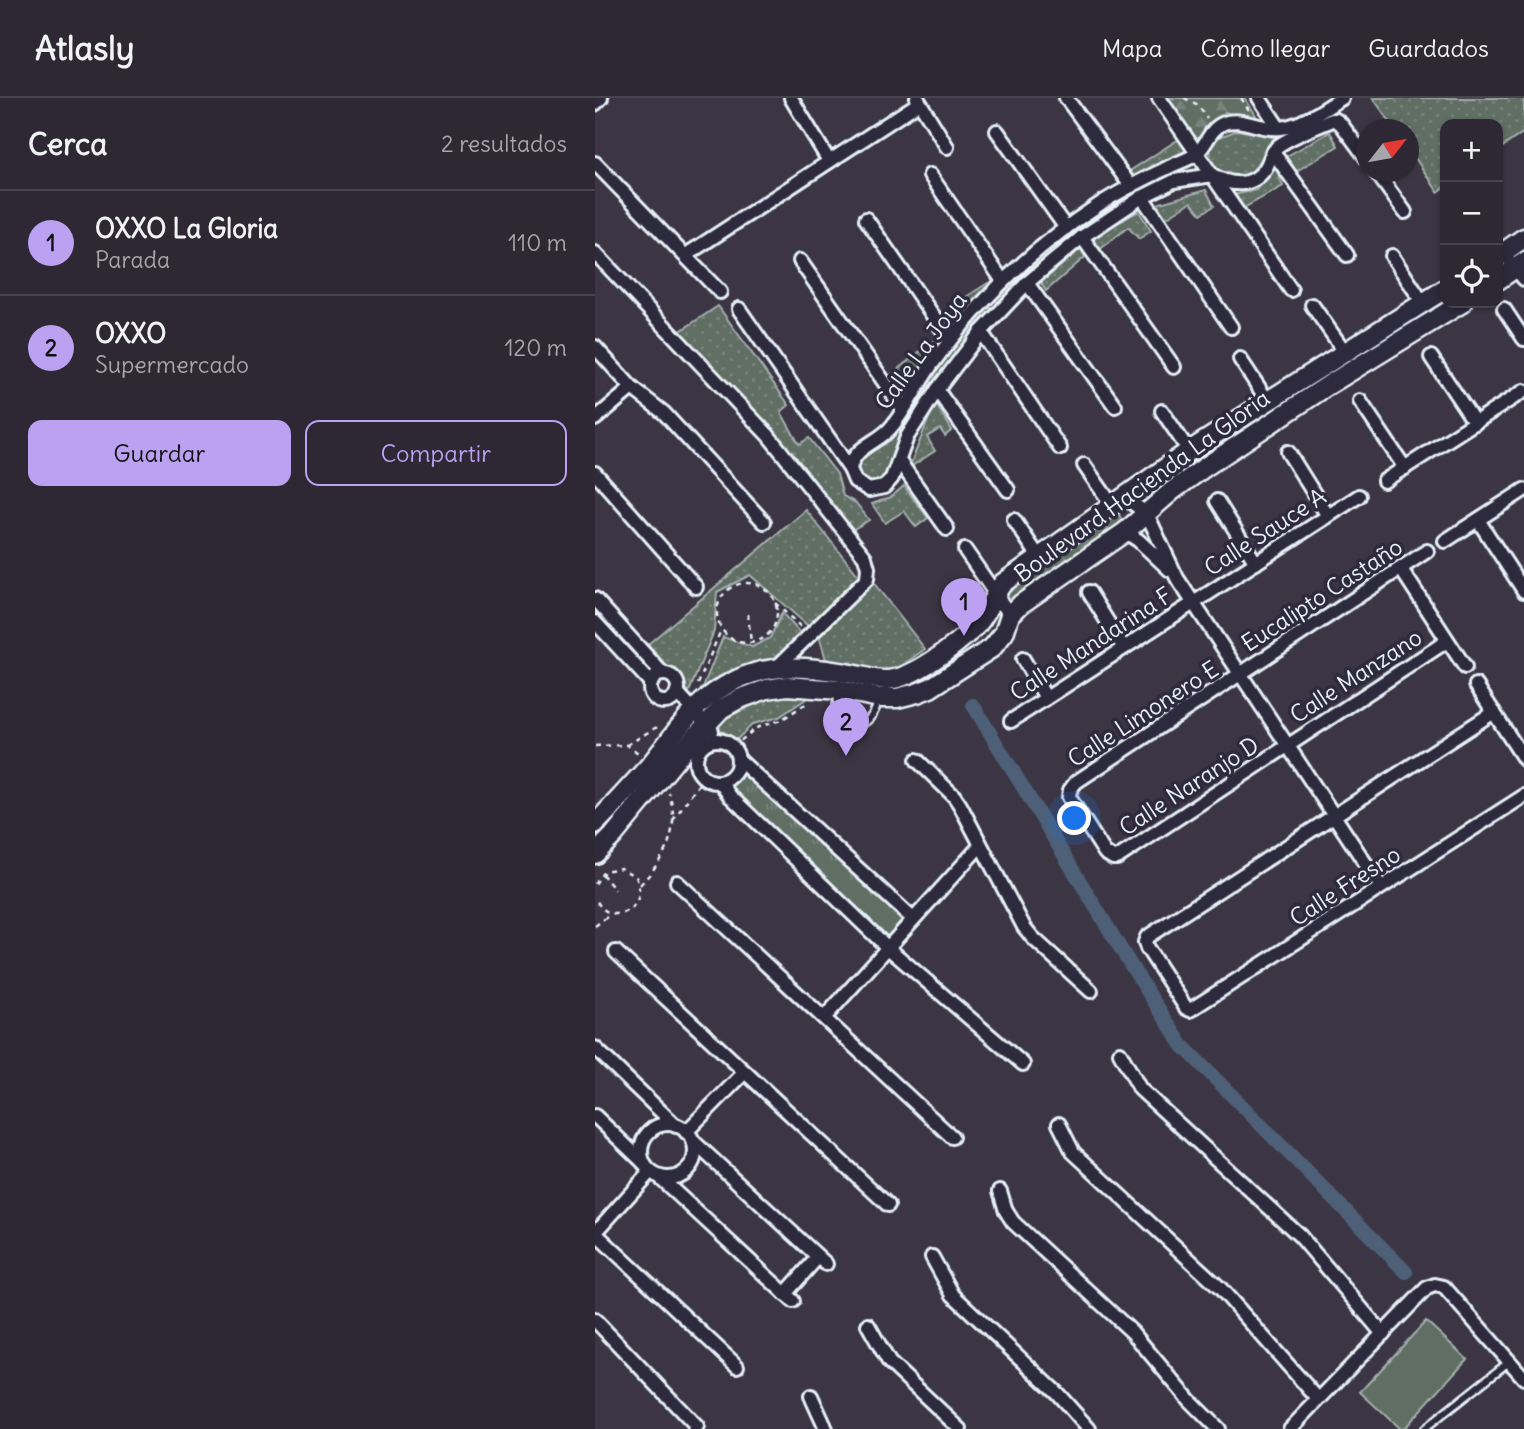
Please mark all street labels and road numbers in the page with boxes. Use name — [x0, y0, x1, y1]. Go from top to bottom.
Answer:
street label: Calle La Joya — [868, 286, 973, 415]
street label: Boulevard Hacienda La Gloria — [1008, 383, 1275, 588]
street label: Calle Sauce A — [1198, 481, 1331, 582]
street label: Eucalipto Castaño — [1236, 532, 1408, 657]
street label: Calle Mandarina F — [1004, 580, 1177, 707]
street label: Calle Manzano — [1284, 622, 1427, 729]
street label: Calle Limonero E — [1062, 654, 1224, 773]
street label: Calle Naranjo D — [1114, 730, 1264, 841]
street label: Calle Fresno — [1284, 839, 1406, 932]

